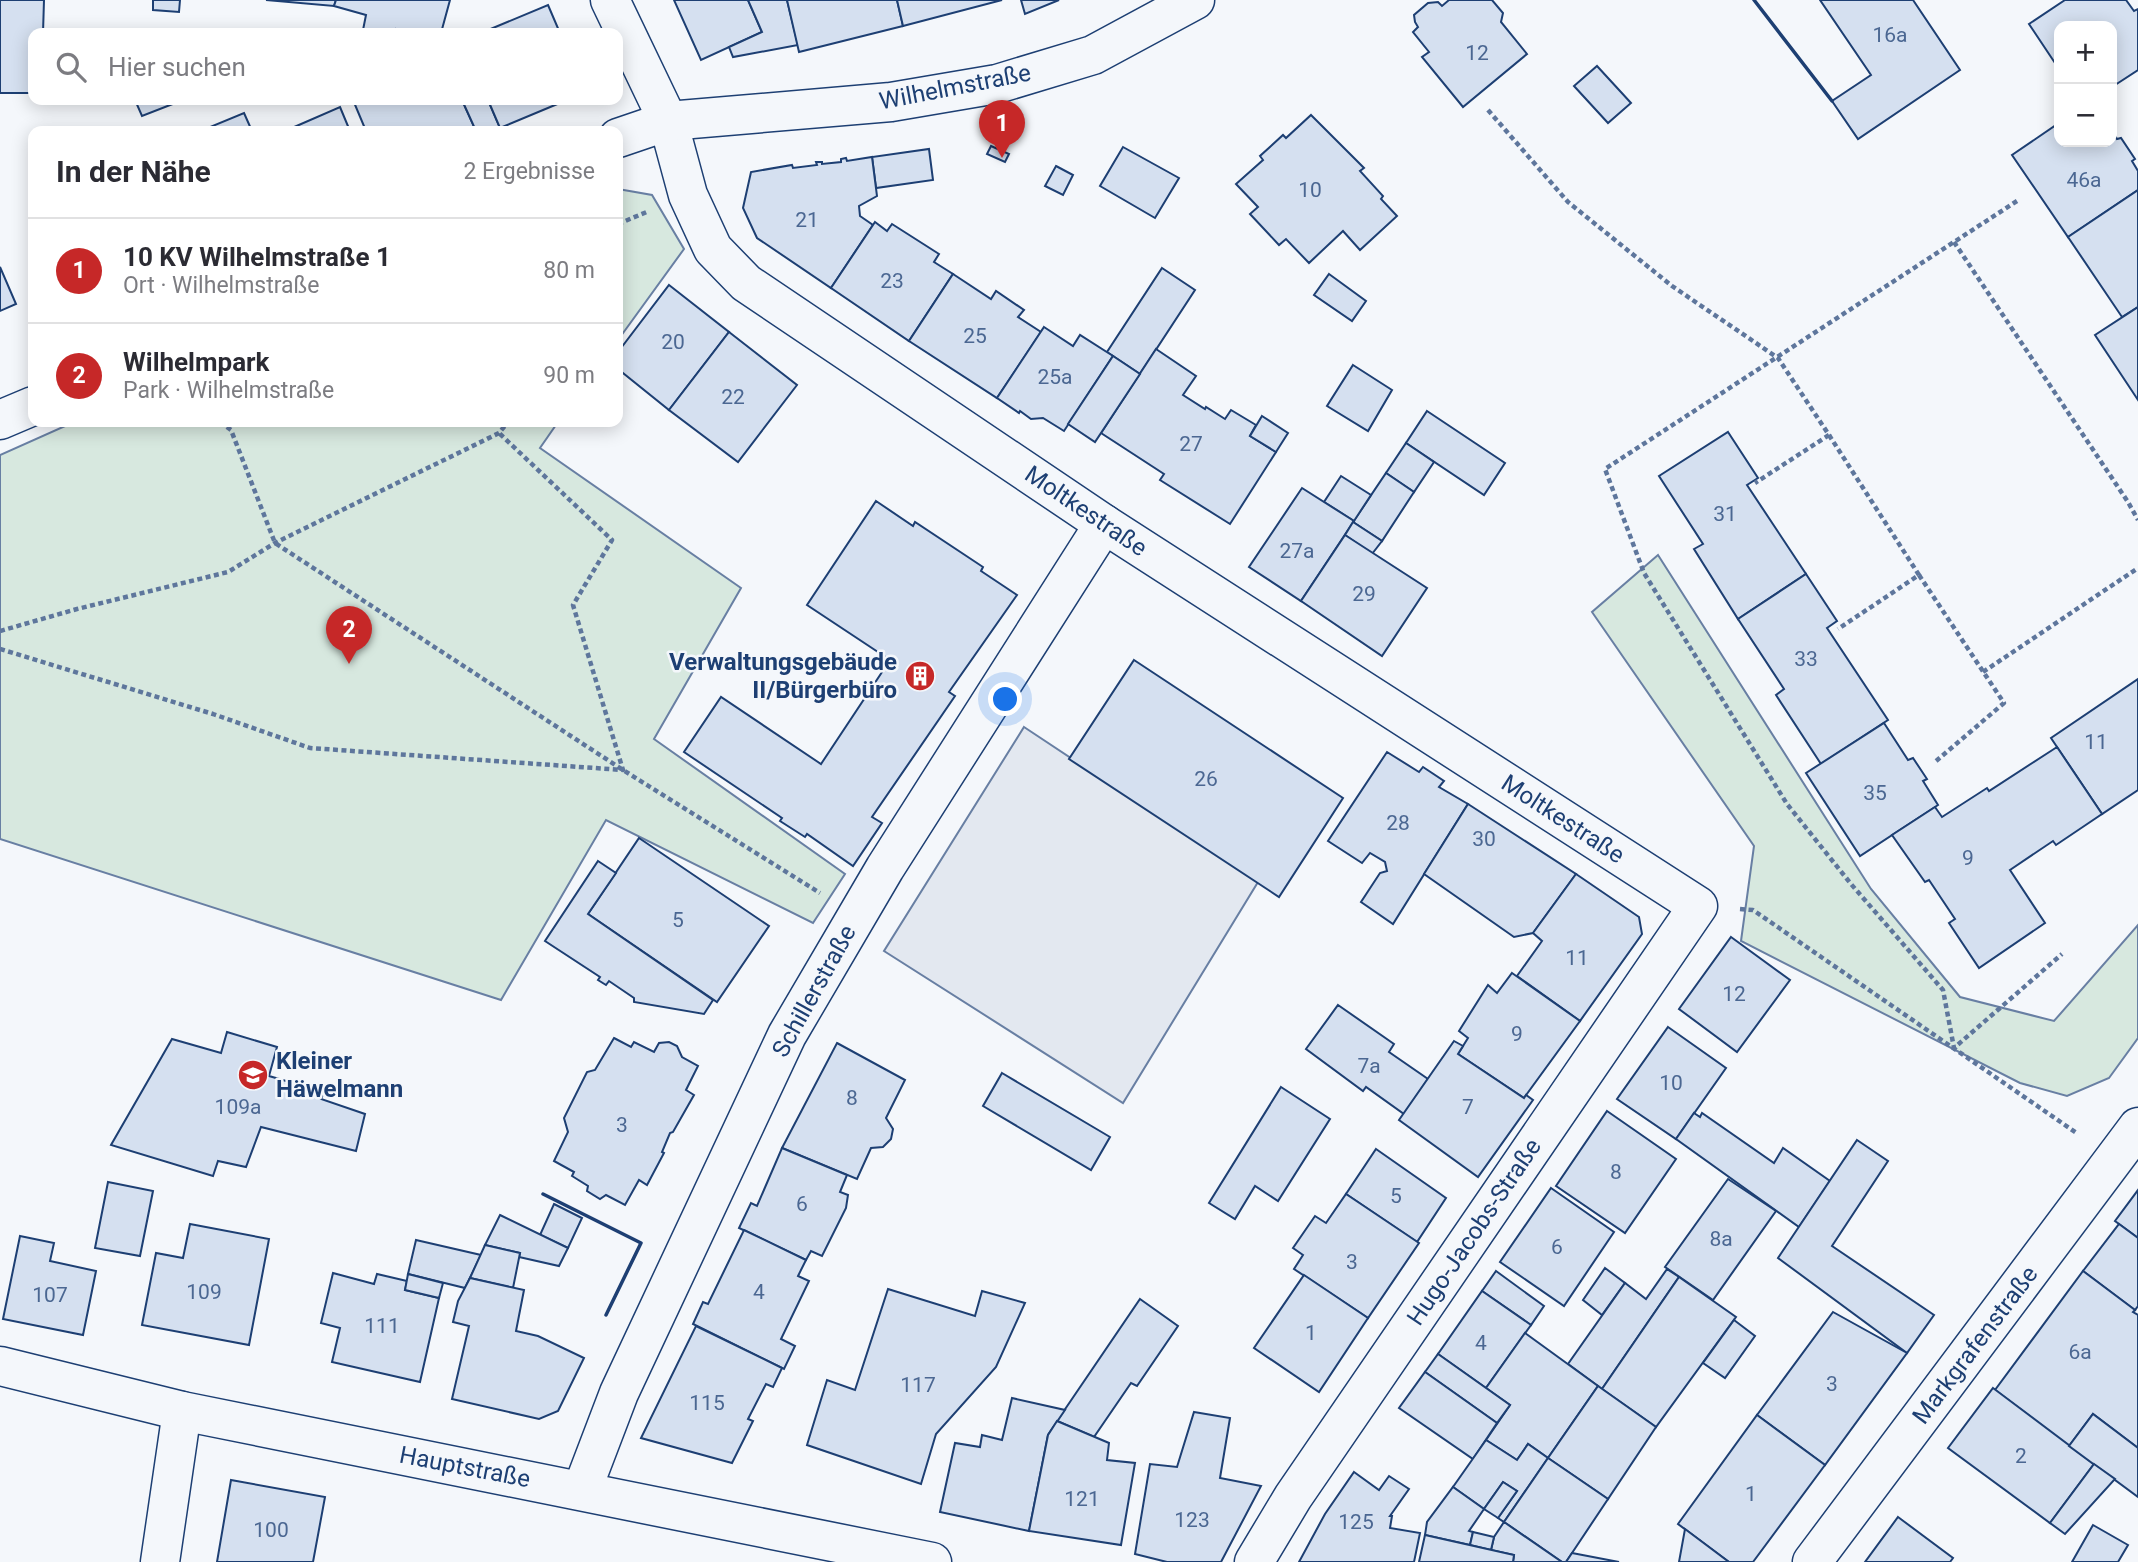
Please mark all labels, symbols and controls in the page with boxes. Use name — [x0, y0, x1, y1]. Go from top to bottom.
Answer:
map controls — [2054, 21, 2117, 147]
button: + — [2054, 21, 2117, 84]
house number: 16a — [1872, 23, 1908, 47]
search box — [28, 28, 623, 105]
house number: 12 — [1465, 41, 1489, 65]
icon: search — [52, 48, 90, 86]
text: Hier suchen — [108, 52, 246, 82]
street label: Wilhelmstraße — [877, 59, 1033, 115]
button: − — [2054, 84, 2117, 147]
pin: 1 — [979, 100, 1025, 158]
text: In der Nähe — [56, 154, 211, 189]
text: 2 Ergebnisse — [463, 158, 595, 185]
house number: 46a — [2066, 168, 2102, 192]
house number: 10 — [1298, 178, 1322, 202]
house number: 21 — [795, 208, 819, 232]
text: 10 KV Wilhelmstraße 1 — [123, 242, 391, 272]
text: 1 — [72, 257, 86, 284]
text: 80 m — [543, 257, 595, 284]
house number: 23 — [880, 269, 904, 293]
text: Ort · Wilhelmstraße — [123, 272, 319, 299]
house number: 25 — [963, 324, 987, 348]
house number: 20 — [661, 330, 685, 354]
text: Wilhelmpark — [123, 347, 269, 377]
text: 2 — [72, 362, 86, 389]
text: 90 m — [543, 362, 595, 389]
house number: 25a — [1037, 365, 1073, 389]
text: Park · Wilhelmstraße — [123, 377, 334, 404]
house number: 22 — [721, 385, 745, 409]
house number: 27 — [1179, 432, 1203, 456]
street label: Moltkestraße — [1020, 460, 1152, 562]
house number: 31 — [1713, 502, 1737, 526]
house number: 27a — [1279, 539, 1315, 563]
house number: 29 — [1352, 582, 1376, 606]
pin: 2 — [326, 606, 372, 664]
house number: 33 — [1794, 647, 1818, 671]
place label: Verwaltungsgebäude II/Bürgerbüro — [669, 648, 897, 704]
building icon: Verwaltungsgebäude II/Bürgerbüro — [903, 659, 937, 693]
your location — [988, 682, 1022, 716]
house number: 11 — [2084, 730, 2108, 754]
house number: 26 — [1194, 767, 1218, 791]
street label: Moltkestraße — [1496, 769, 1630, 869]
house number: 35 — [1863, 781, 1887, 805]
house number: 28 — [1386, 811, 1410, 835]
house number: 30 — [1472, 827, 1496, 851]
house number: 9 — [1962, 846, 1974, 870]
house number: 5 — [672, 908, 684, 932]
street label: Schillerstraße — [766, 920, 862, 1062]
house number: 11 — [1565, 946, 1589, 970]
house number: 12 — [1722, 982, 1746, 1006]
house number: 9 — [1511, 1022, 1523, 1046]
place label: Kleiner Häwelmann — [276, 1047, 403, 1103]
house number: 7a — [1357, 1054, 1381, 1078]
school or university icon: Kleiner Häwelmann — [236, 1058, 270, 1092]
house number: 10 — [1659, 1071, 1683, 1095]
house number: 8 — [846, 1086, 858, 1110]
house number: 109a — [215, 1095, 261, 1119]
house number: 7 — [1462, 1095, 1474, 1119]
house number: 3 — [616, 1113, 628, 1137]
street label: Hugo-Jacobs-Straße — [1401, 1133, 1547, 1331]
house number: 8 — [1610, 1160, 1622, 1184]
house number: 5 — [1390, 1184, 1402, 1208]
house number: 6 — [796, 1192, 808, 1216]
house number: 8a — [1709, 1227, 1733, 1251]
house number: 6 — [1551, 1235, 1563, 1259]
house number: 3 — [1346, 1250, 1358, 1274]
street label: Markgrafenstraße — [1907, 1261, 2043, 1429]
house number: 109 — [186, 1280, 222, 1304]
house number: 4 — [753, 1280, 765, 1304]
house number: 107 — [32, 1283, 68, 1307]
house number: 111 — [364, 1314, 400, 1338]
house number: 1 — [1305, 1321, 1317, 1345]
house number: 4 — [1475, 1331, 1487, 1355]
house number: 6a — [2068, 1340, 2092, 1364]
house number: 3 — [1826, 1372, 1838, 1396]
house number: 117 — [900, 1373, 936, 1397]
house number: 115 — [689, 1391, 725, 1415]
street label: Hauptstraße — [397, 1441, 533, 1493]
house number: 2 — [2015, 1444, 2027, 1468]
house number: 1 — [1745, 1482, 1757, 1506]
house number: 121 — [1064, 1487, 1100, 1511]
house number: 123 — [1174, 1508, 1210, 1532]
house number: 125 — [1338, 1510, 1374, 1534]
house number: 100 — [253, 1518, 289, 1542]

